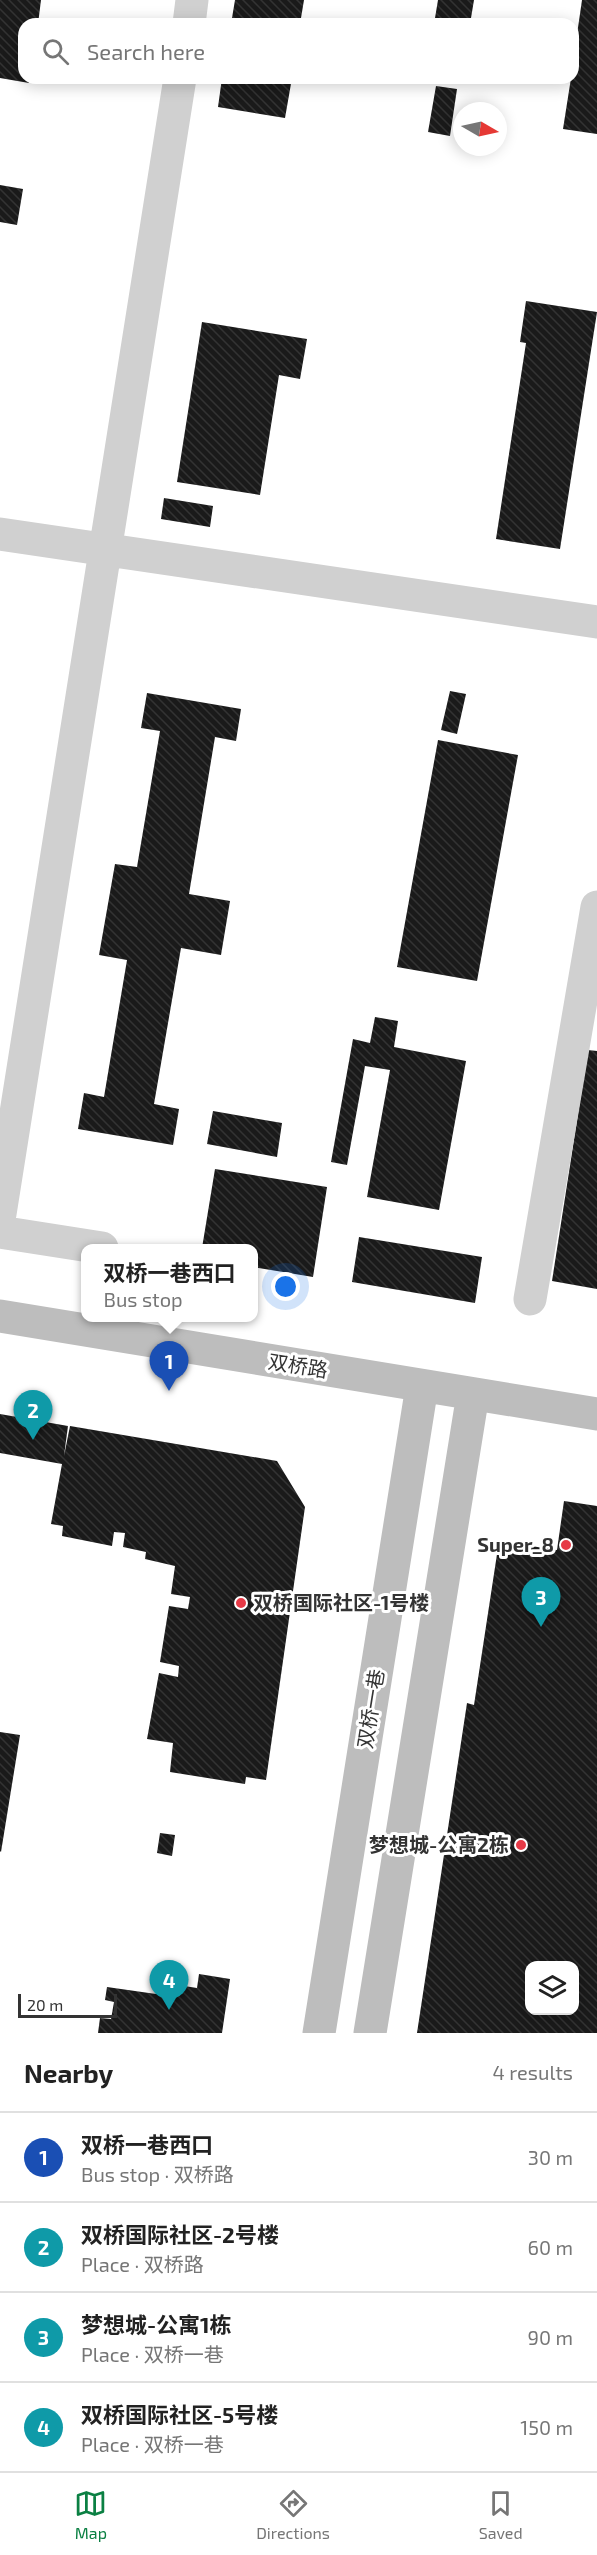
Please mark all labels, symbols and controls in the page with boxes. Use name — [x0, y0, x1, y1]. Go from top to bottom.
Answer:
search box — [18, 18, 579, 84]
icon: search — [39, 35, 72, 68]
text: Search here — [87, 38, 205, 64]
north arrow — [453, 102, 507, 156]
popup — [81, 1244, 258, 1322]
text: 双桥一巷西口 — [103, 1259, 236, 1285]
your location — [271, 1272, 300, 1301]
text: Bus stop — [103, 1287, 183, 1311]
pin: 1 — [150, 1342, 188, 1391]
street label: 双桥路 — [267, 1348, 330, 1382]
pin: 2 — [14, 1390, 52, 1440]
place label: Super_8 — [477, 1532, 554, 1556]
marker: Super_8 — [559, 1538, 573, 1552]
pin: 3 — [522, 1578, 560, 1627]
place label: 双桥国际社区-1号楼 — [253, 1590, 429, 1614]
marker: 双桥国际社区-1号楼 — [234, 1596, 248, 1610]
street label: 双桥一巷 — [352, 1667, 388, 1750]
place label: 梦想城-公寓2栋 — [369, 1832, 509, 1856]
marker: 梦想城-公寓2栋 — [514, 1838, 528, 1852]
pin: 4 — [150, 1960, 188, 2010]
map controls — [525, 1961, 579, 2015]
button: layers — [525, 1961, 579, 2015]
scale bar — [18, 1991, 117, 2018]
text: 20 m — [27, 1995, 63, 2014]
text: Nearby — [24, 2057, 113, 2088]
text: 4 results — [493, 2060, 573, 2084]
text: 双桥一巷西口 — [81, 2131, 213, 2157]
text: 1 — [39, 2145, 48, 2169]
text: 30 m — [528, 2145, 573, 2169]
text: Bus stop · 双桥路 — [81, 2162, 234, 2186]
text: 双桥国际社区-2号楼 — [81, 2221, 279, 2247]
text: 2 — [38, 2235, 49, 2259]
text: 60 m — [528, 2235, 573, 2259]
text: Place · 双桥路 — [81, 2252, 204, 2276]
text: 梦想城-公寓1栋 — [81, 2311, 232, 2337]
text: 3 — [38, 2325, 49, 2349]
text: 90 m — [528, 2325, 573, 2349]
text: Place · 双桥一巷 — [81, 2342, 224, 2366]
text: 双桥国际社区-5号楼 — [81, 2401, 278, 2427]
text: 4 — [37, 2415, 50, 2439]
text: 150 m — [520, 2415, 573, 2439]
text: Place · 双桥一巷 — [81, 2432, 224, 2456]
tab: Map — [74, 2487, 107, 2542]
tab: Directions — [256, 2487, 330, 2542]
tab: Saved — [479, 2487, 523, 2542]

